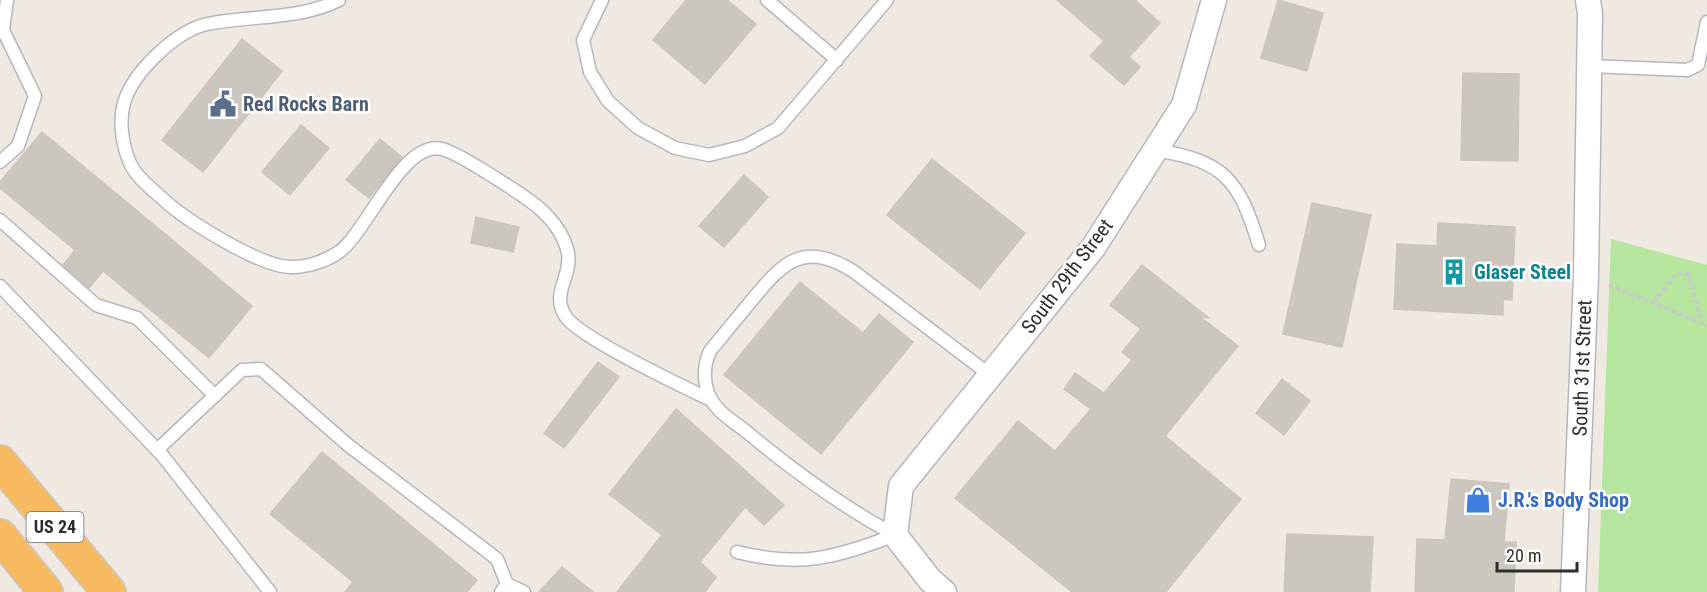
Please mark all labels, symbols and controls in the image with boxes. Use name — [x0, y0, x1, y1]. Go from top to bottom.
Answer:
public building icon: Red Rocks Barn — [208, 89, 238, 119]
place label: Red Rocks Barn — [243, 92, 369, 116]
street label: South 29th Street — [1016, 214, 1118, 338]
building icon: Glaser Steel — [1439, 257, 1469, 287]
place label: Glaser Steel — [1474, 260, 1571, 284]
street label: South 31st Street — [1568, 299, 1596, 437]
shop icon: J.R.'s Body Shop — [1463, 485, 1493, 515]
place label: J.R.'s Body Shop — [1498, 488, 1629, 512]
road number: US 24 — [26, 512, 84, 542]
scale bar — [1497, 535, 1576, 573]
text: 20 m — [1506, 545, 1541, 566]

